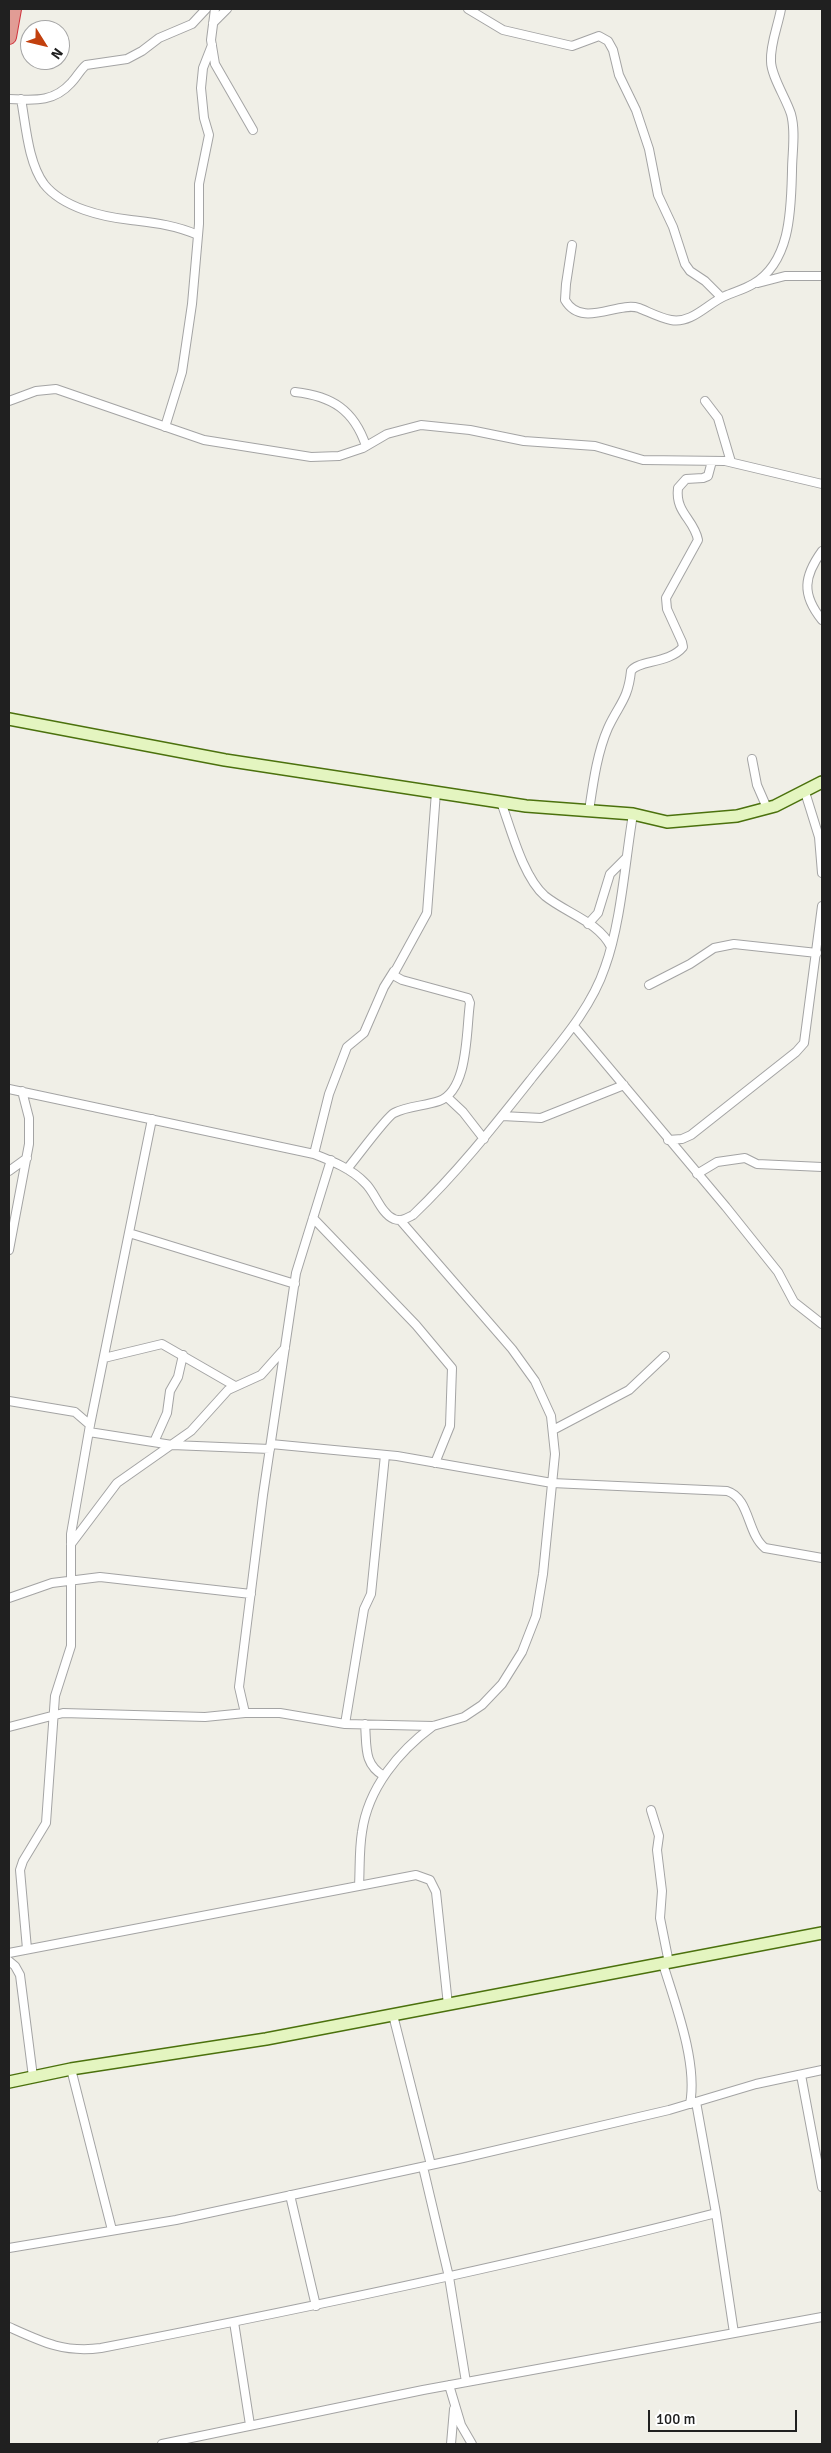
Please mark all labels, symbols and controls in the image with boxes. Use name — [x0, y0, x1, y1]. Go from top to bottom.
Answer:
north arrow — [20, 20, 70, 70]
text: N — [47, 45, 66, 62]
scale bar — [651, 2400, 800, 2432]
text: 100 m — [656, 2410, 696, 2428]

